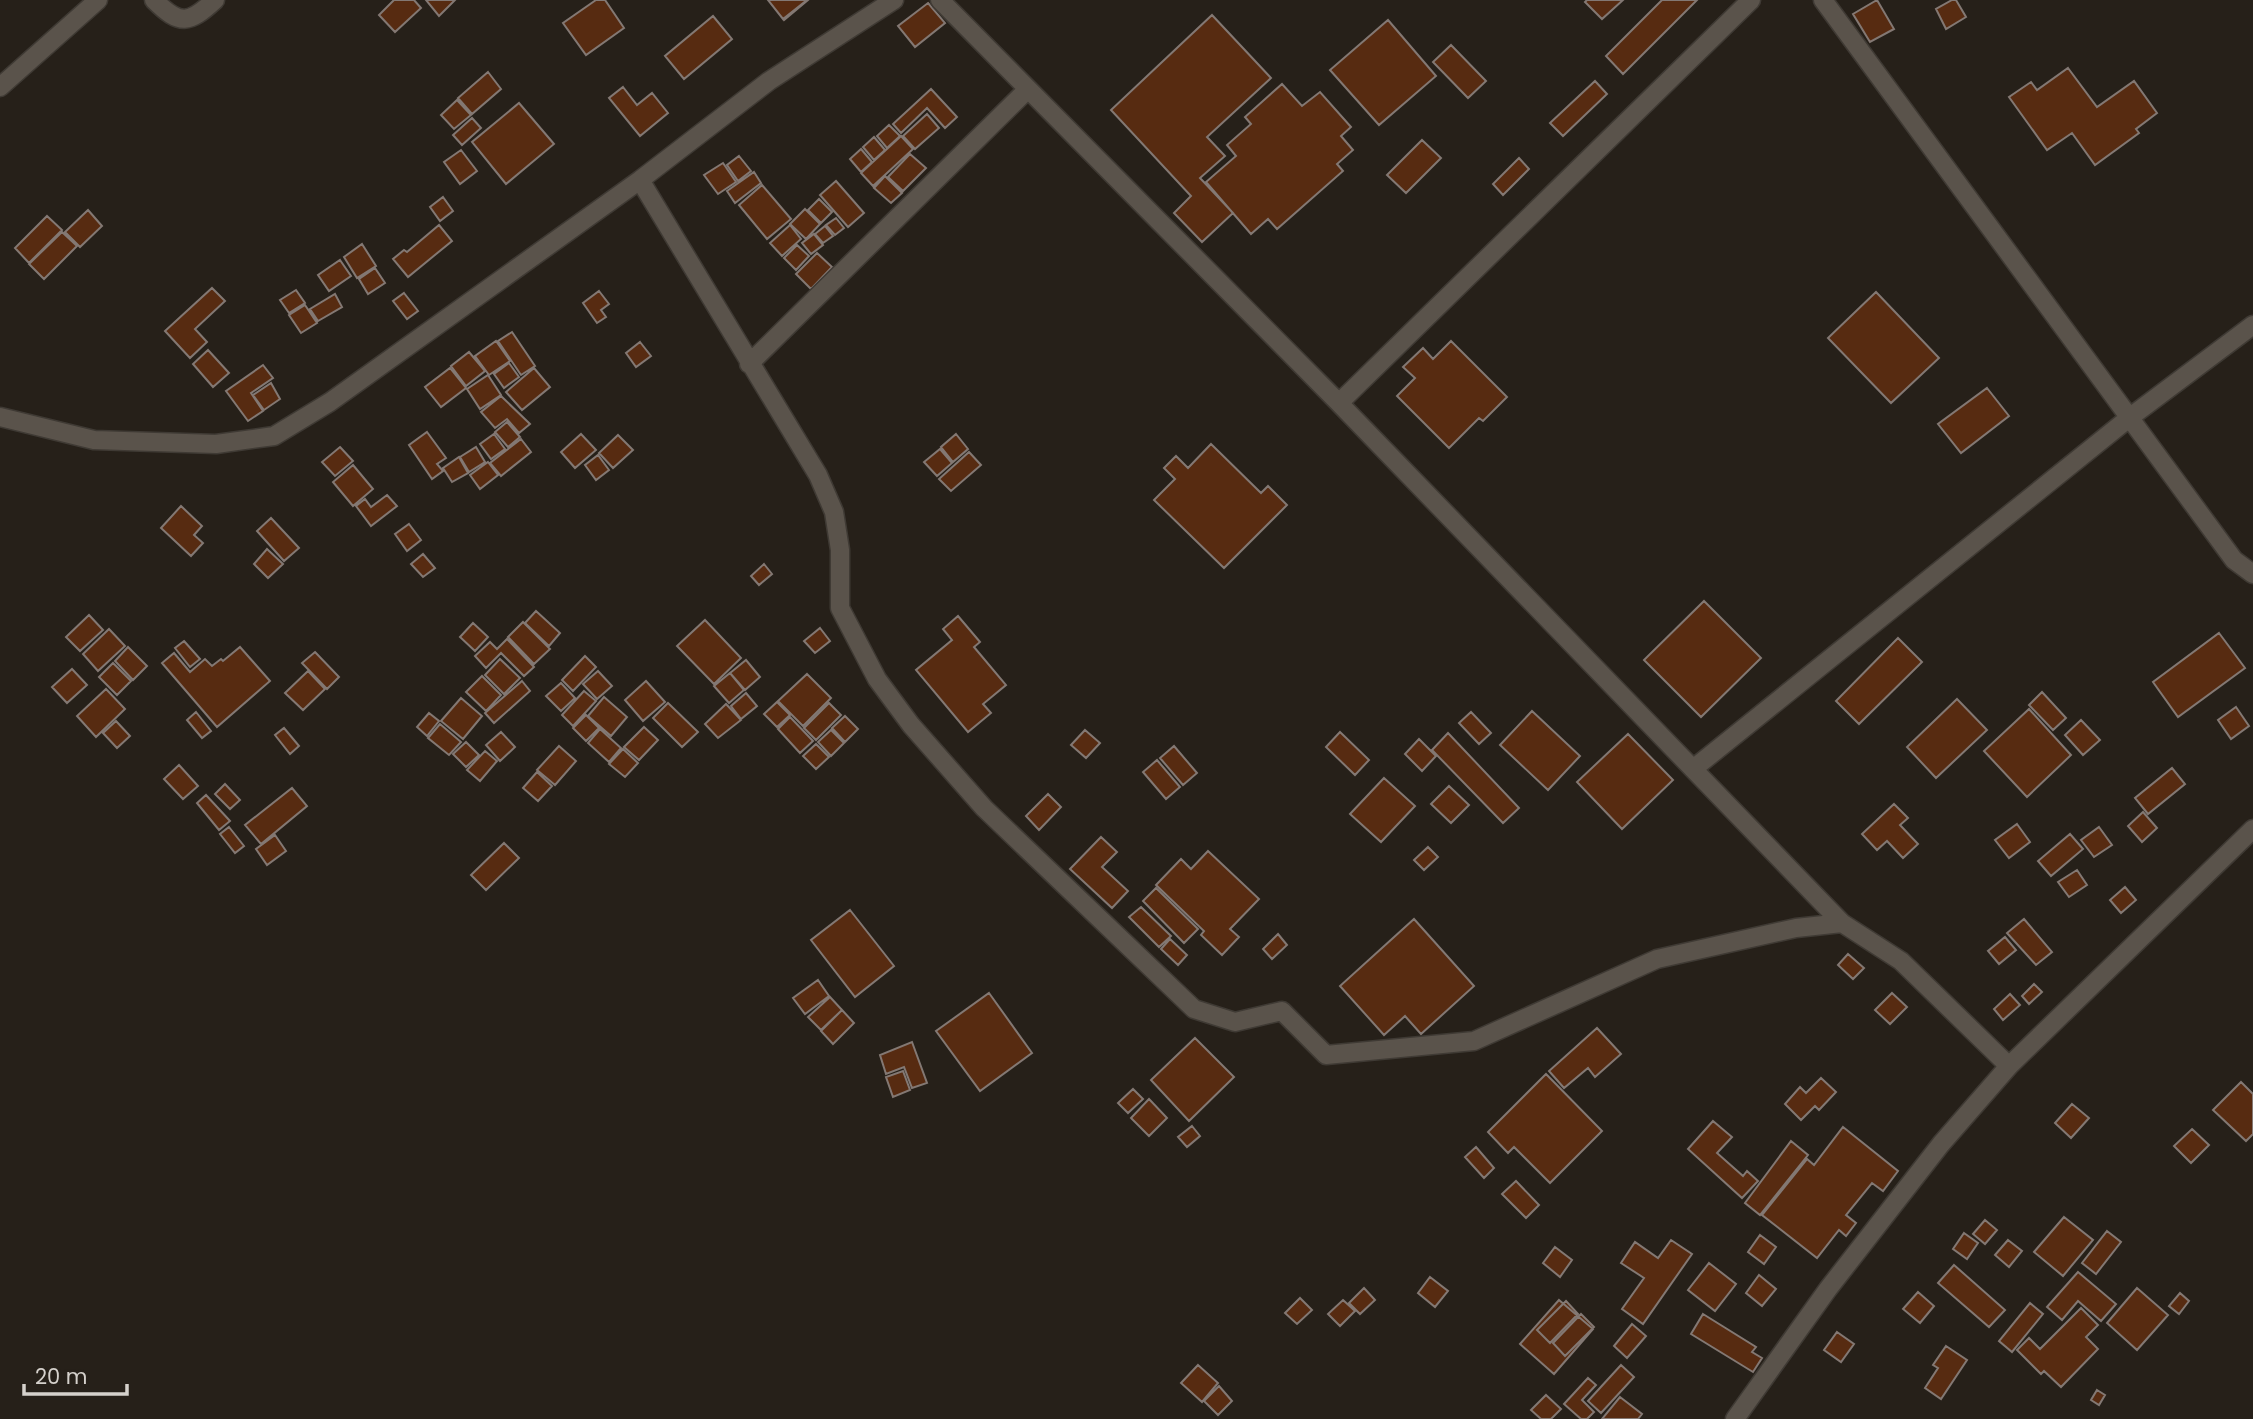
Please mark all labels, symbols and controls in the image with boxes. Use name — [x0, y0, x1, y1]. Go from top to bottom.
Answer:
scale bar — [24, 1352, 128, 1396]
text: 20 m — [35, 1362, 88, 1391]

